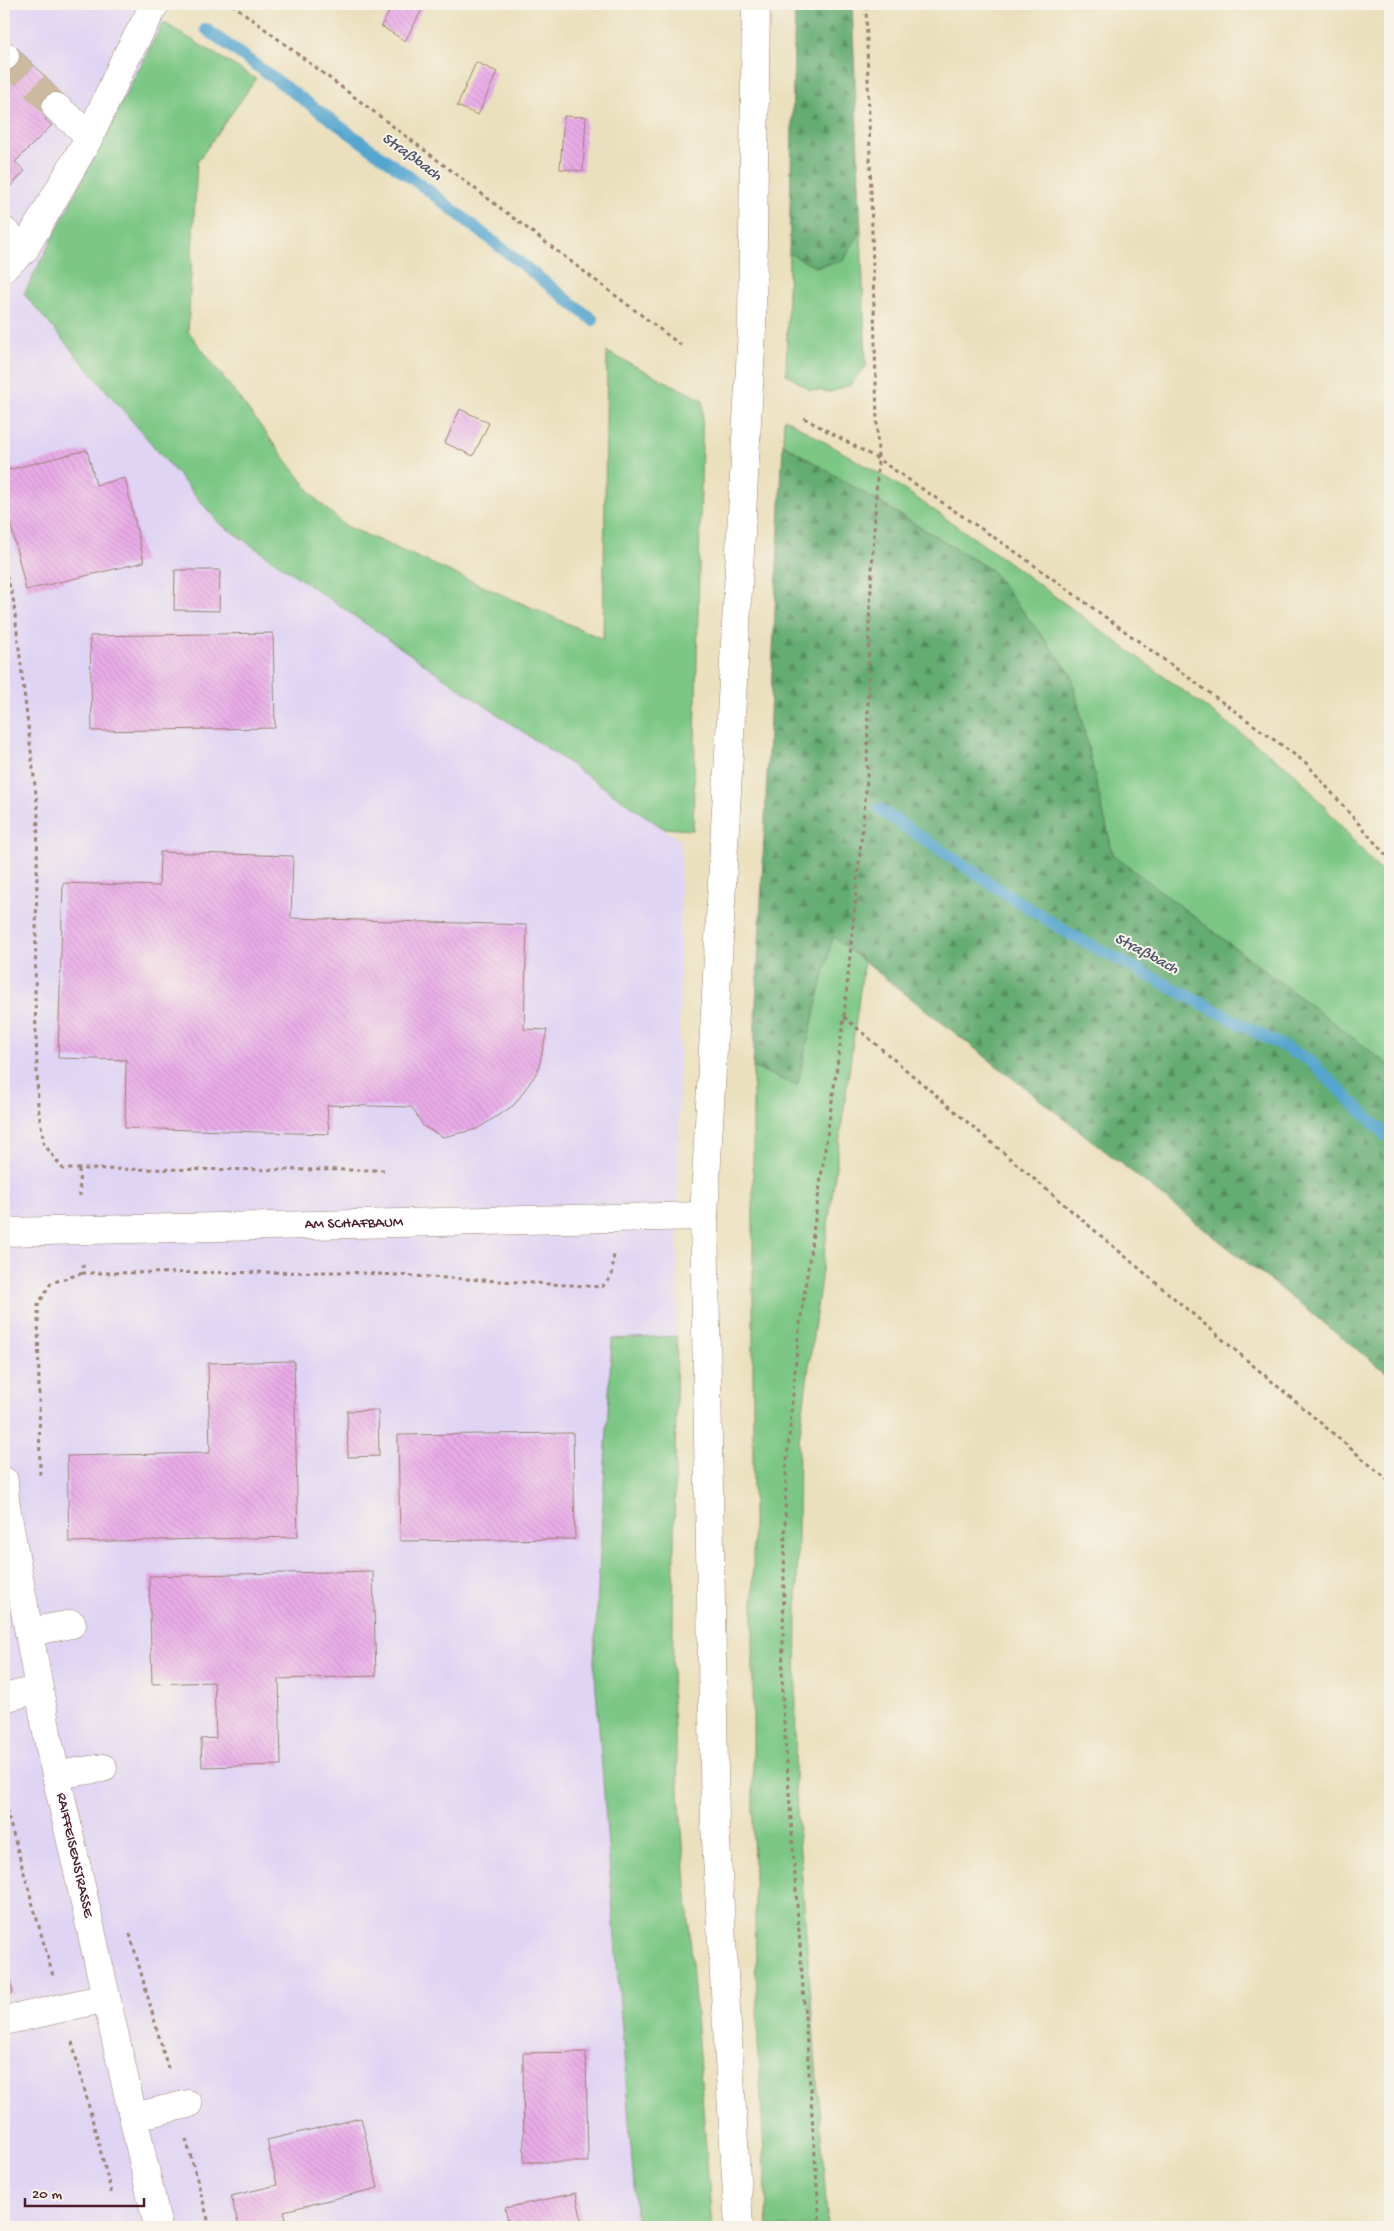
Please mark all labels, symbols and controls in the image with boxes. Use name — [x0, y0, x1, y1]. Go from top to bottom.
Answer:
water label: Straßbach — [377, 130, 445, 186]
water label: Straßbach — [1111, 930, 1182, 980]
street label: AM SCHAFBAUM — [304, 1214, 404, 1234]
street label: RAIFFEISENSTRASSE — [51, 1791, 97, 1920]
scale bar — [25, 2176, 144, 2208]
text: 20 m — [32, 2186, 62, 2204]

